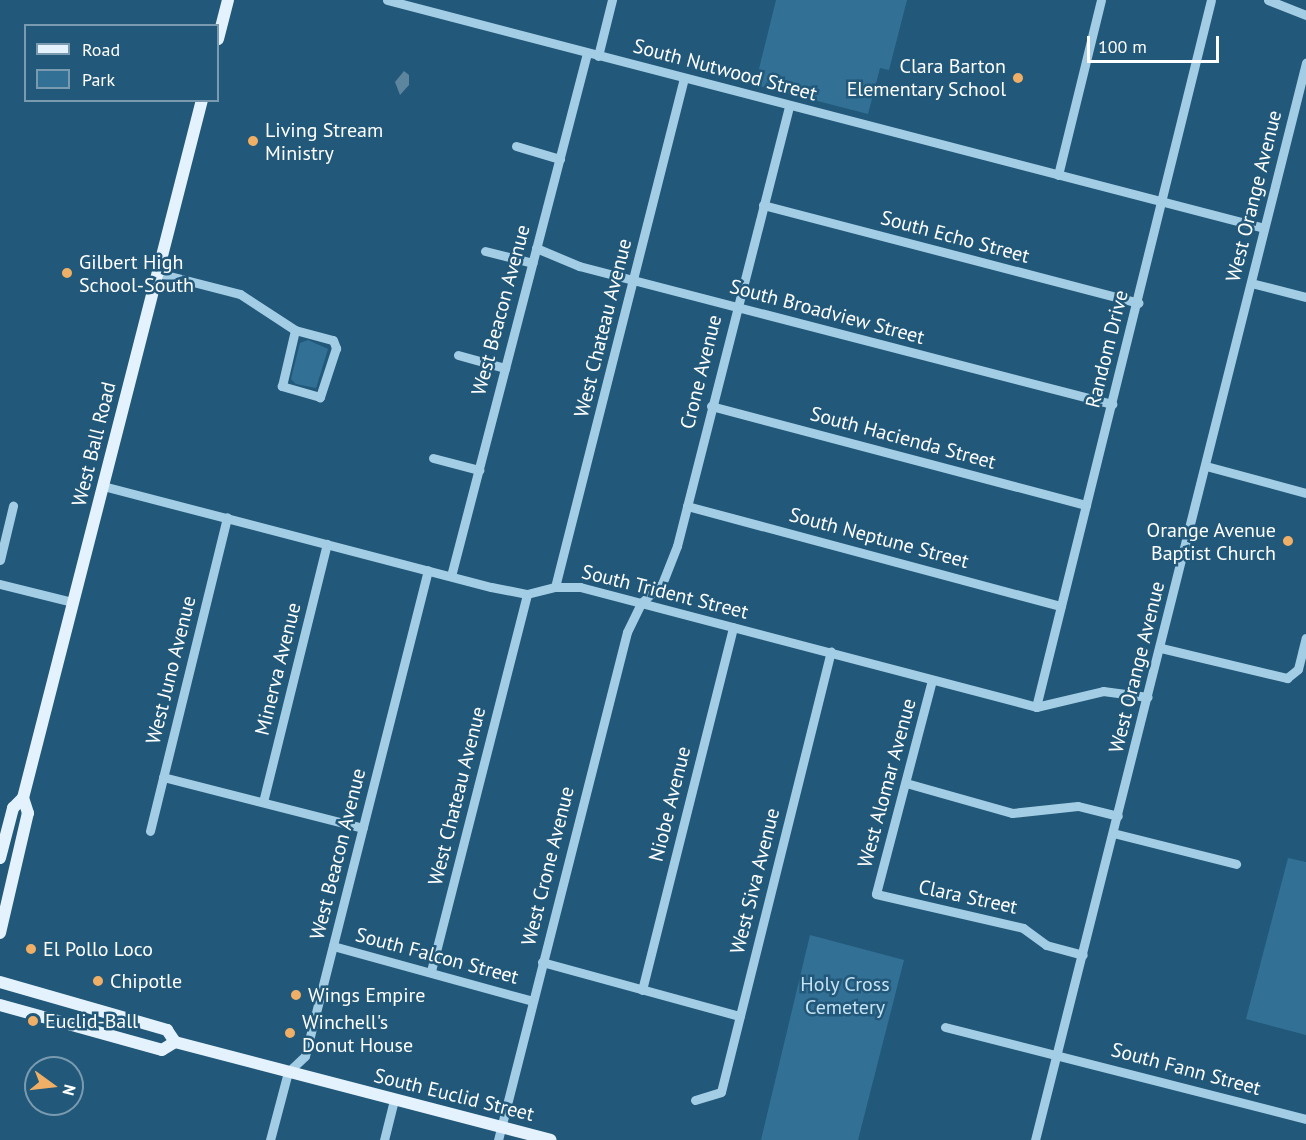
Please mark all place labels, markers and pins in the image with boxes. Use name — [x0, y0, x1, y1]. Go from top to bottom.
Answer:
place label: Clara Barton Elementary School — [846, 54, 1006, 101]
marker: Clara Barton Elementary School — [1011, 71, 1025, 85]
place label: Living Stream Ministry — [265, 118, 383, 165]
marker: Living Stream Ministry — [246, 134, 260, 148]
place label: Gilbert High School-South — [79, 250, 194, 297]
marker: Gilbert High School-South — [60, 266, 74, 280]
place label: Orange Avenue Baptist Church — [1146, 518, 1276, 565]
marker: Orange Avenue Baptist Church — [1281, 534, 1295, 548]
place label: El Pollo Loco — [43, 937, 153, 961]
marker: El Pollo Loco — [24, 942, 38, 956]
place label: Chipotle — [110, 969, 182, 993]
marker: Chipotle — [91, 974, 105, 988]
place label: Wings Empire — [308, 983, 425, 1007]
marker: Wings Empire — [289, 988, 303, 1002]
place label: Euclid-Ball — [45, 1009, 138, 1033]
place label: Winchell's Donut House — [302, 1010, 413, 1057]
marker: Euclid-Ball — [26, 1014, 40, 1028]
marker: Winchell's Donut House — [283, 1026, 297, 1040]

